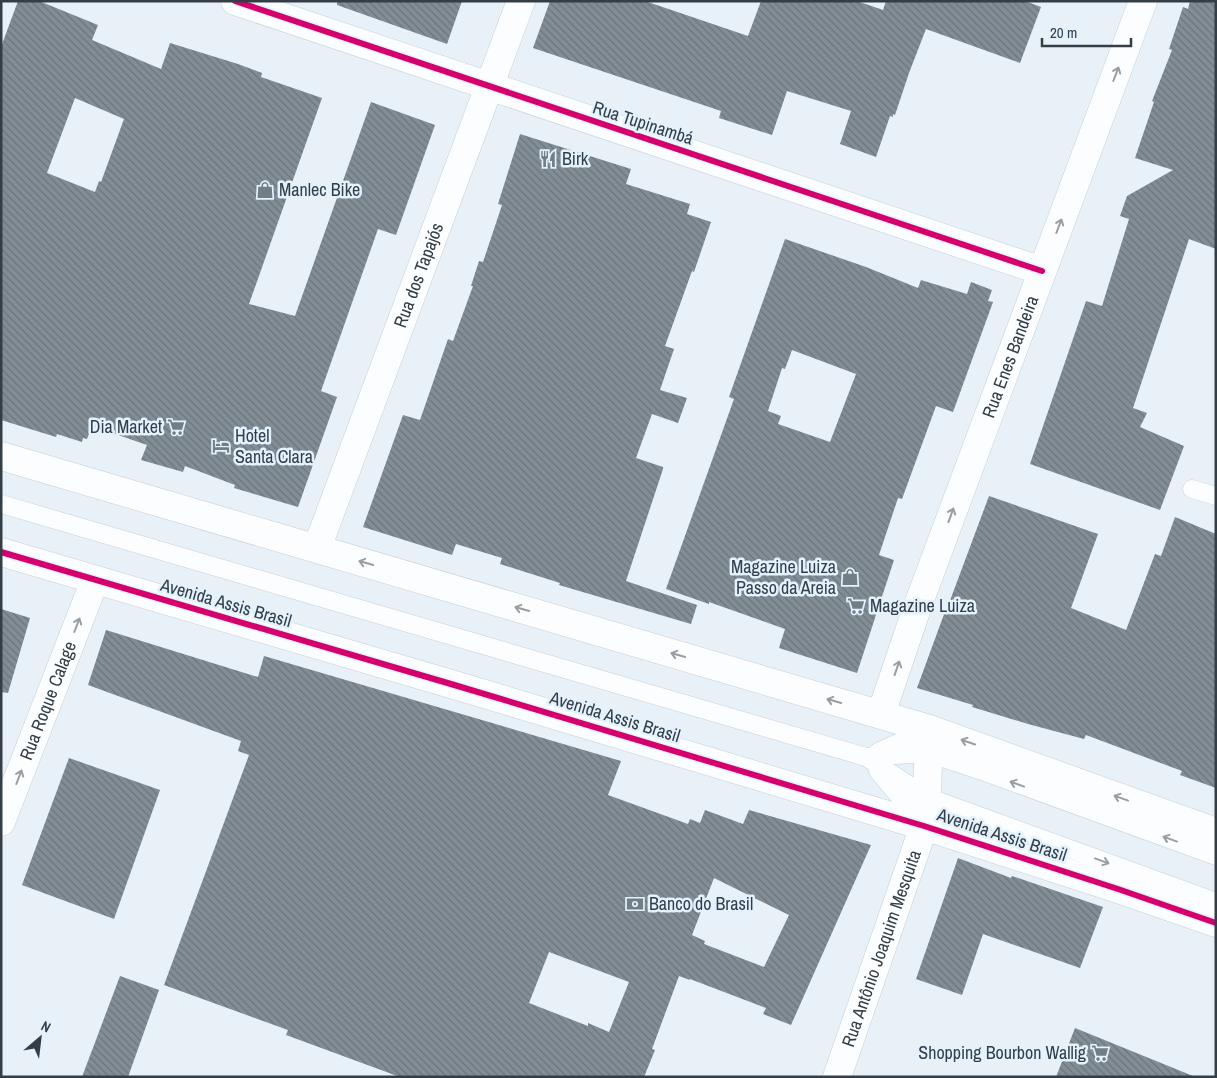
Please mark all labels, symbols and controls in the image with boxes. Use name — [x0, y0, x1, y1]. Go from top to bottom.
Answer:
scale bar — [1042, 15, 1131, 47]
text: 20 m — [1050, 22, 1077, 43]
one-way arrow — [1112, 66, 1121, 82]
street label: Rua Tupinambá — [590, 95, 697, 151]
place label: Birk — [562, 146, 589, 171]
restaurant icon: Birk — [538, 149, 558, 169]
place label: Manlec Bike — [279, 177, 360, 202]
shop icon: Manlec Bike — [255, 180, 275, 200]
one-way arrow — [1055, 218, 1064, 234]
street label: Rua dos Tapajós — [387, 219, 449, 331]
street label: Rua Enes Bandeira — [976, 292, 1044, 421]
place label: Dia Market — [90, 414, 162, 439]
supermarket icon: Dia Market — [166, 417, 186, 437]
place label: Hotel Santa Clara — [235, 423, 313, 469]
hotel icon: Hotel Santa Clara — [211, 436, 231, 456]
one-way arrow — [947, 508, 956, 523]
place label: Magazine Luiza Passo da Areia — [731, 554, 836, 600]
one-way arrow — [359, 558, 375, 567]
shop icon: Magazine Luiza Passo da Areia — [840, 567, 860, 587]
street label: Avenida Assis Brasil — [157, 572, 295, 633]
place label: Magazine Luiza — [870, 593, 975, 618]
supermarket icon: Magazine Luiza — [846, 596, 866, 616]
one-way arrow — [515, 603, 531, 613]
one-way arrow — [73, 618, 83, 633]
street label: Rua Roque Calage — [13, 638, 82, 764]
one-way arrow — [671, 649, 687, 659]
one-way arrow — [892, 660, 902, 676]
street label: Avenida Assis Brasil — [546, 685, 683, 748]
one-way arrow — [826, 695, 842, 705]
one-way arrow — [960, 737, 976, 747]
one-way arrow — [15, 770, 24, 785]
one-way arrow — [1010, 779, 1025, 788]
one-way arrow — [1113, 793, 1129, 802]
street label: Avenida Assis Brasil — [933, 801, 1070, 867]
one-way arrow — [1163, 834, 1178, 843]
street label: Rua Antônio Joaquim Mesquita — [835, 846, 927, 1050]
one-way arrow — [1094, 857, 1109, 866]
place label: Banco do Brasil — [649, 891, 753, 916]
bank icon: Banco do Brasil — [625, 894, 645, 914]
north arrow — [15, 1013, 65, 1063]
text: N — [38, 1017, 54, 1036]
place label: Shopping Bourbon Wallig — [918, 1040, 1087, 1065]
supermarket icon: Shopping Bourbon Wallig — [1090, 1043, 1110, 1063]

